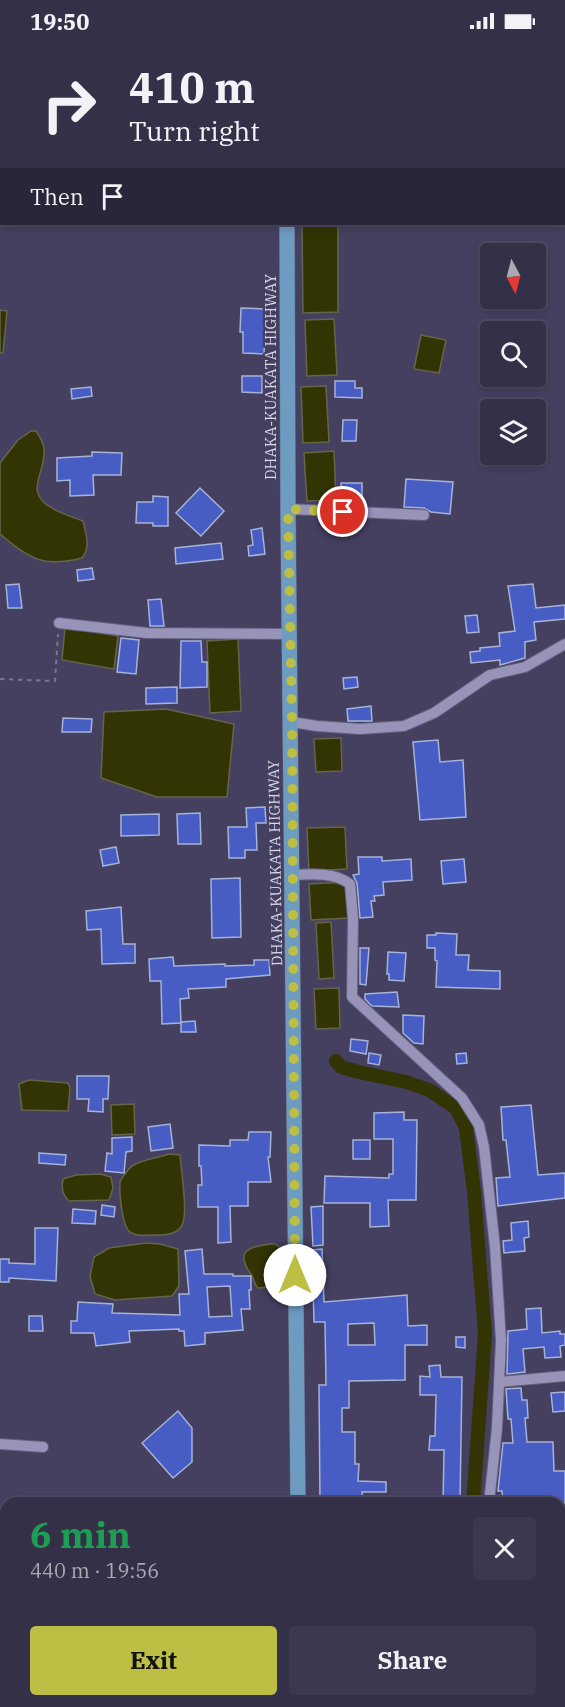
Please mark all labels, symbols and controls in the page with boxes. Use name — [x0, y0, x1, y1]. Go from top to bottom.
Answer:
text: 19:50 — [30, 7, 89, 36]
text: 410 m — [129, 60, 255, 115]
icon: right — [30, 66, 108, 144]
text: Turn right — [129, 113, 260, 148]
icon: arrive — [96, 180, 129, 213]
text: Then — [30, 182, 84, 211]
north arrow — [480, 243, 546, 309]
map controls — [480, 243, 546, 465]
street label: DHAKA-KUAKATA HIGHWAY — [261, 273, 280, 480]
button: search — [480, 321, 546, 387]
button: layers — [480, 399, 546, 465]
pin — [317, 486, 368, 537]
icon: arrive — [326, 495, 359, 528]
street label: DHAKA-KUAKATA HIGHWAY — [264, 759, 286, 966]
position arrow — [263, 1243, 327, 1307]
text: 6 min — [30, 1511, 131, 1558]
button: close — [473, 1517, 536, 1580]
text: 440 m · 19:56 — [30, 1557, 159, 1584]
button: Exit — [30, 1626, 277, 1695]
button: Share — [289, 1626, 536, 1695]

